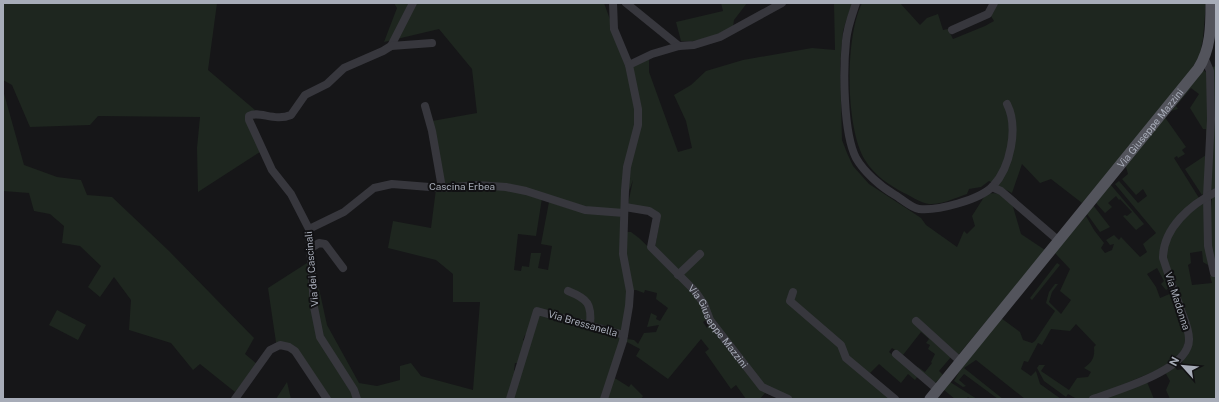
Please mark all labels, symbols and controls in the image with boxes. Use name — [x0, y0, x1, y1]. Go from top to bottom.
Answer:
street label: Via Giuseppe Mazzini — [1114, 86, 1186, 170]
street label: Cascina Erbea — [429, 180, 495, 192]
street label: Via dei Cascinali — [302, 231, 320, 307]
street label: Via Madonna — [1163, 271, 1193, 331]
street label: Via Giuseppe Mazzini — [686, 282, 751, 370]
street label: Via Bressanella — [547, 307, 619, 339]
north arrow — [1163, 346, 1203, 386]
text: N — [1167, 355, 1181, 368]

